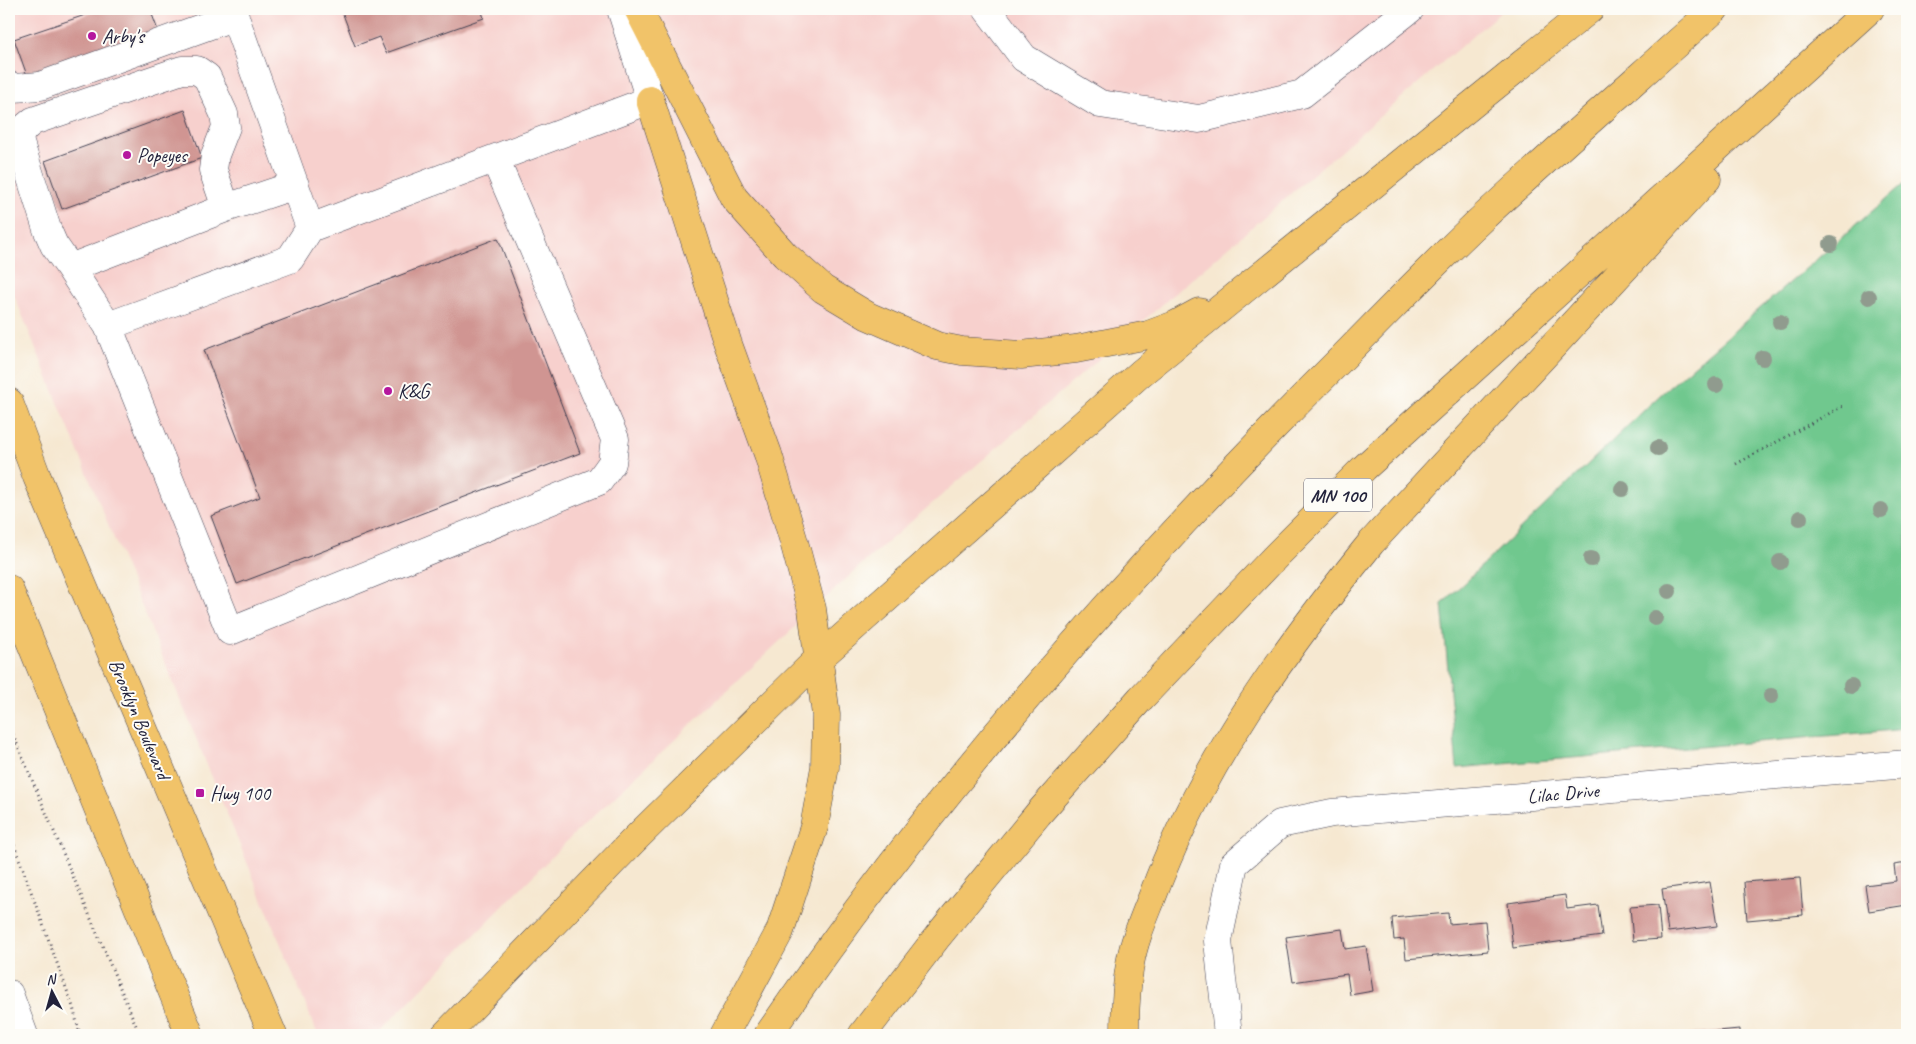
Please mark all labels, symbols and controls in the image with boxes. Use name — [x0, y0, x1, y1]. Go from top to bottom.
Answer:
place label: Arby's — [102, 24, 146, 49]
marker: Arby's — [86, 30, 98, 42]
place label: Popeyes — [137, 143, 189, 168]
marker: Popeyes — [121, 149, 133, 161]
place label: K&G — [398, 379, 431, 404]
marker: K&G — [382, 385, 394, 397]
road number: MN 100 — [1304, 478, 1372, 512]
street label: Brooklyn Boulevard — [103, 655, 177, 786]
street label: Lilac Drive — [1526, 778, 1601, 809]
place label: Hwy 100 — [210, 781, 272, 806]
marker: Hwy 100 — [194, 787, 206, 799]
north arrow — [28, 966, 78, 1016]
text: N — [45, 970, 58, 988]

